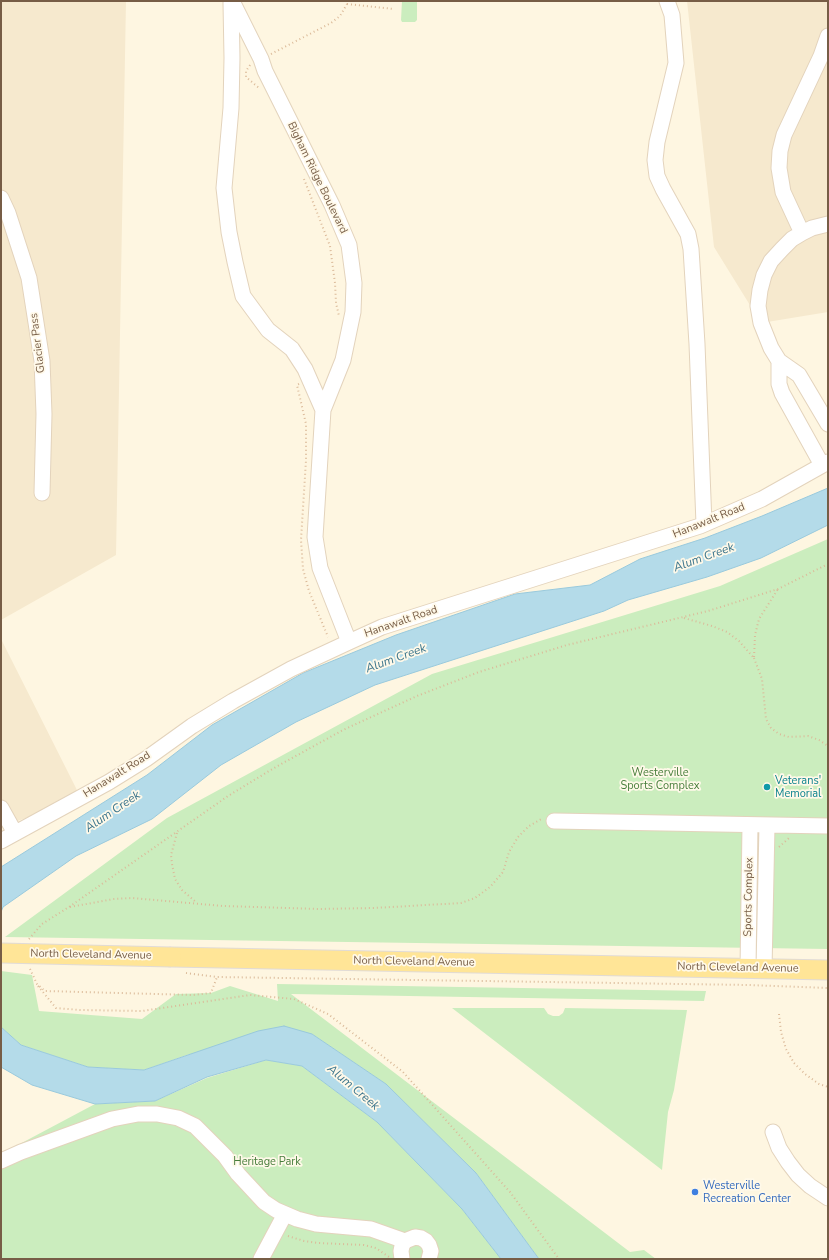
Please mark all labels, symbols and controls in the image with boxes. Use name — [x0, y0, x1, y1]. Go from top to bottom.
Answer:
street label: Bigham Ridge Boulevard — [284, 120, 350, 236]
street label: Glacier Pass — [28, 312, 48, 374]
street label: Hanawalt Road — [671, 501, 747, 541]
water label: Alum Creek — [672, 540, 736, 576]
street label: Hanawalt Road — [363, 603, 439, 641]
water label: Alum Creek — [364, 641, 428, 677]
street label: Hanawalt Road — [81, 749, 153, 801]
park label: Westerville Sports Complex — [620, 766, 700, 792]
place label: Veterans' Memorial — [775, 774, 821, 800]
marker: Veterans' Memorial — [762, 782, 772, 792]
water label: Alum Creek — [83, 788, 143, 836]
street label: Sports Complex — [742, 857, 756, 937]
street label: North Cleveland Avenue — [30, 947, 152, 963]
street label: North Cleveland Avenue — [353, 954, 475, 970]
street label: North Cleveland Avenue — [677, 960, 799, 976]
water label: Alum Creek — [324, 1062, 382, 1114]
park label: Heritage Park — [233, 1155, 301, 1169]
place label: Westerville Recreation Center — [703, 1179, 791, 1205]
marker: Westerville Recreation Center — [690, 1187, 700, 1197]

